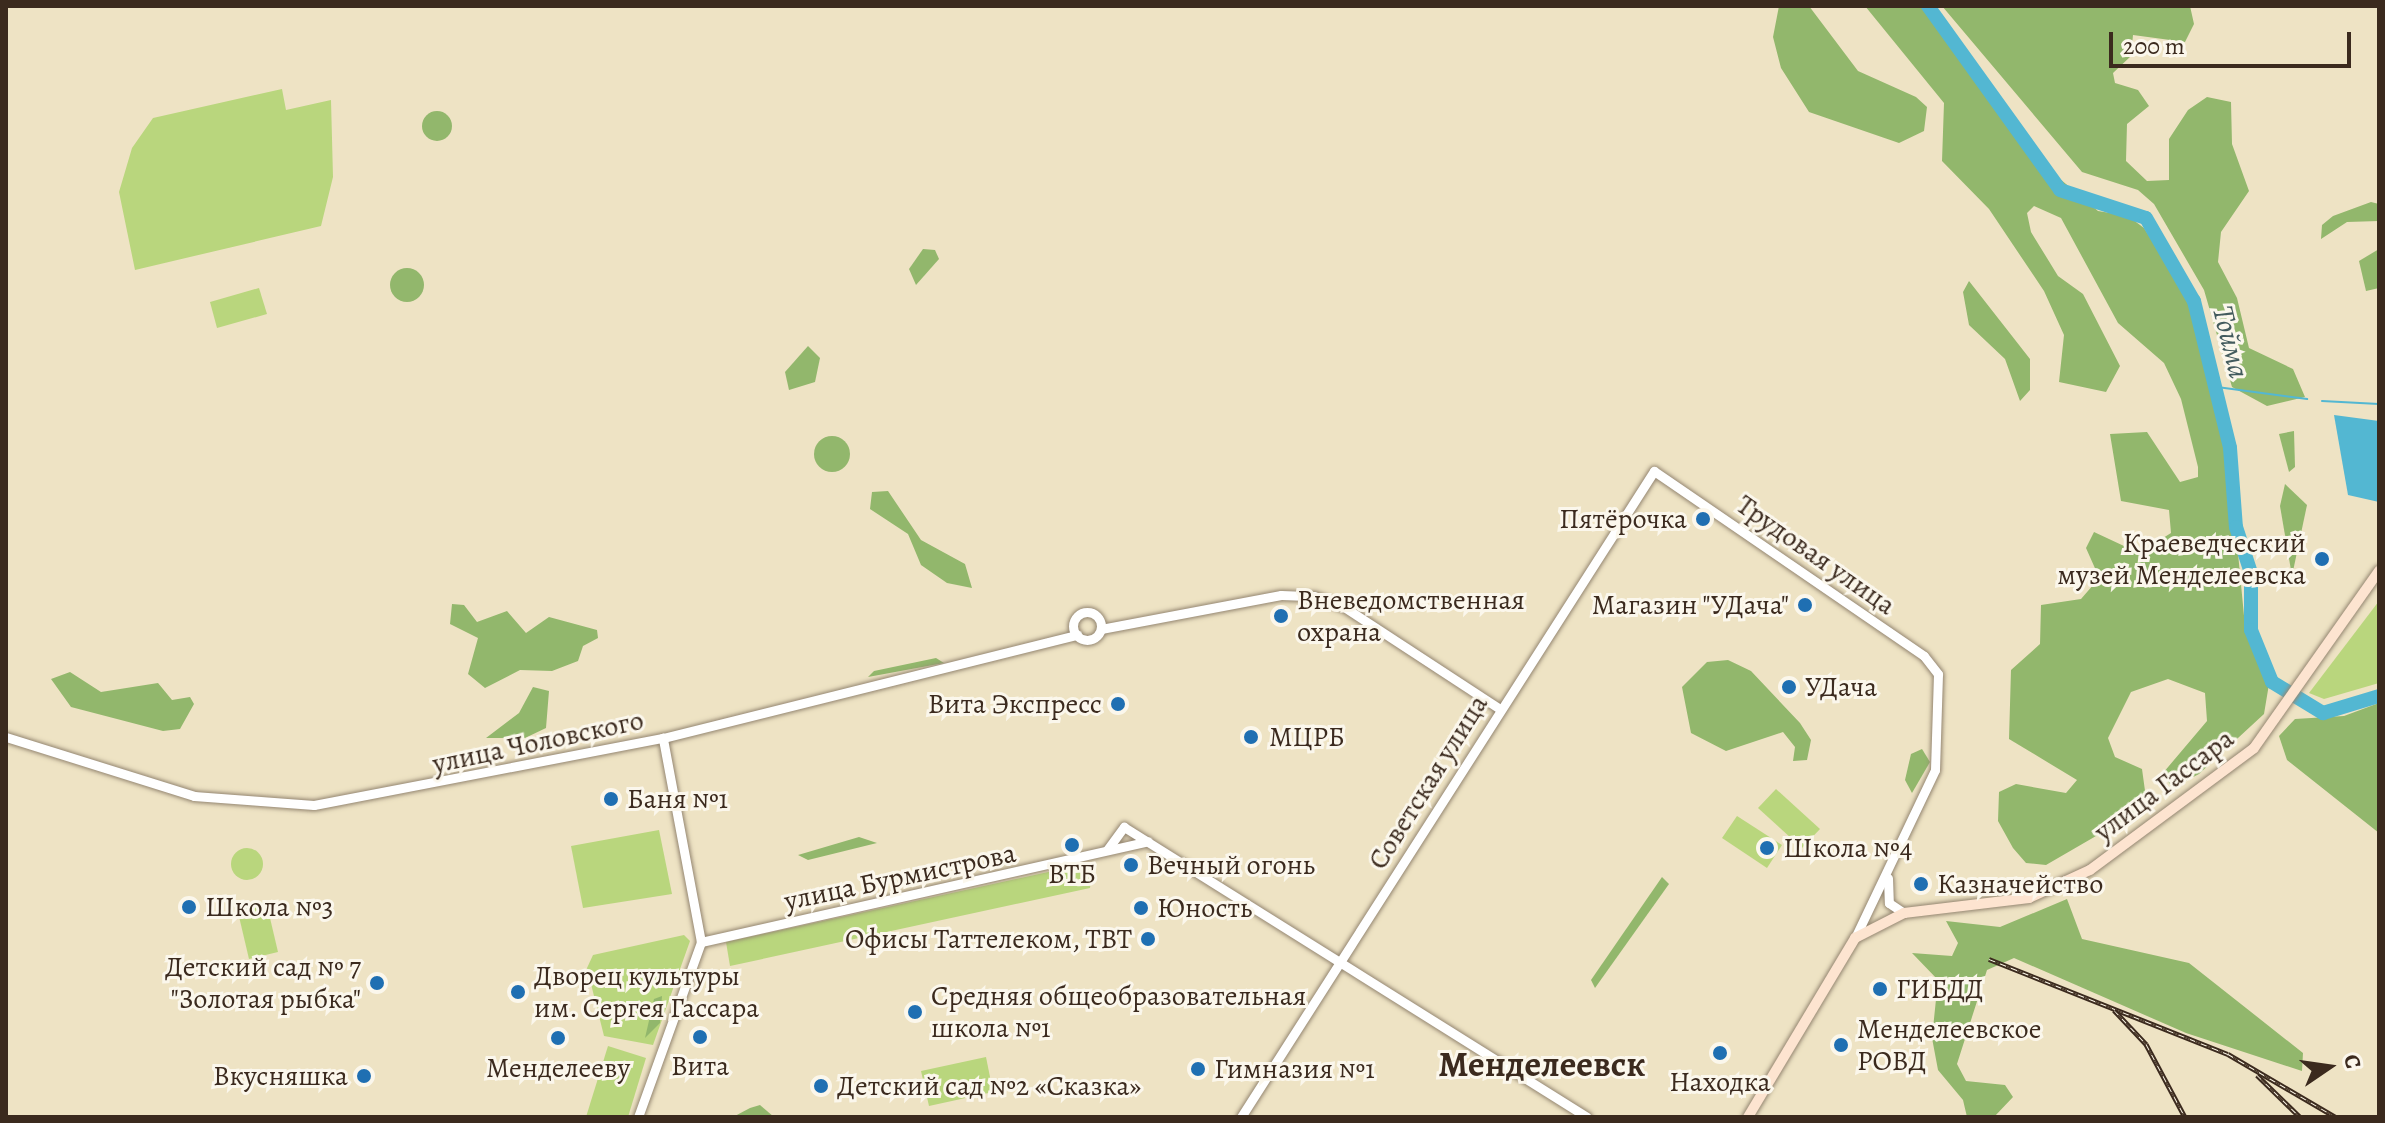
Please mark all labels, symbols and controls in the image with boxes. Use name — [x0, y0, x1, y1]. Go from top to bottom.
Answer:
scale bar — [2113, 16, 2355, 66]
text: 200 m — [2123, 30, 2185, 62]
water label: Тойма — [2205, 302, 2257, 382]
street label: Трудовая улица — [1730, 488, 1902, 622]
place label: Пятёрочка — [1559, 502, 1687, 536]
marker: Пятёрочка — [1694, 510, 1712, 528]
place label: Краеведческий музей Менделеевска — [2057, 526, 2306, 592]
marker: Краеведческий музей Менделеевска — [2313, 550, 2331, 568]
place label: Вневедомственная охрана — [1297, 583, 1525, 649]
place label: Магазин "УДача" — [1591, 588, 1789, 622]
marker: Магазин "УДача" — [1796, 596, 1814, 614]
marker: Вневедомственная охрана — [1272, 607, 1290, 625]
place label: УДача — [1805, 670, 1877, 704]
marker: УДача — [1780, 678, 1798, 696]
place label: Вита Экспресс — [928, 687, 1102, 721]
street label: Советская улица — [1361, 689, 1495, 875]
marker: Вита Экспресс — [1109, 695, 1127, 713]
street label: улица Чоловского — [429, 703, 647, 781]
place label: МЦРБ — [1269, 720, 1345, 754]
street label: улица Гассара — [2088, 722, 2240, 848]
marker: МЦРБ — [1240, 726, 1262, 748]
place label: Баня №1 — [627, 782, 728, 816]
marker: Баня №1 — [602, 790, 620, 808]
place label: Школа №4 — [1783, 831, 1912, 865]
street label: улица Бурмистрова — [781, 836, 1019, 918]
marker: ВТБ — [1063, 836, 1081, 854]
marker: Школа №4 — [1758, 839, 1776, 857]
place label: Вечный огонь — [1147, 848, 1315, 882]
marker: Вечный огонь — [1122, 856, 1140, 874]
place label: ВТБ — [1048, 857, 1096, 891]
place label: Казначейство — [1937, 867, 2103, 901]
marker: Казначейство — [1912, 875, 1930, 893]
place label: Школа №3 — [205, 890, 333, 924]
place label: Юность — [1157, 891, 1252, 925]
marker: Школа №3 — [180, 898, 198, 916]
marker: Юность — [1132, 899, 1150, 917]
place label: Офисы Таттелеком, ТВТ — [844, 922, 1132, 956]
marker: Офисы Таттелеком, ТВТ — [1139, 930, 1157, 948]
place label: Детский сад № 7 "Золотая рыбка" — [165, 950, 361, 1016]
place label: Дворец культуры им. Сергея Гассара — [534, 959, 760, 1025]
place label: ГИБДД — [1896, 972, 1983, 1006]
marker: Детский сад № 7 "Золотая рыбка" — [368, 974, 386, 992]
place label: Средняя общеобразовательная школа №1 — [931, 979, 1306, 1045]
marker: ГИБДД — [1871, 980, 1889, 998]
marker: Дворец культуры им. Сергея Гассара — [509, 983, 527, 1001]
marker: Средняя общеобразовательная школа №1 — [906, 1003, 924, 1021]
place label: Менделеевское РОВД — [1857, 1012, 2042, 1078]
north arrow — [2289, 1027, 2369, 1107]
marker: Вита — [691, 1028, 709, 1046]
marker: Менделееву — [549, 1029, 567, 1047]
marker: Менделеевское РОВД — [1832, 1036, 1850, 1054]
district label: Менделеевск — [1438, 1042, 1646, 1086]
marker: Находка — [1711, 1044, 1729, 1062]
place label: Вита — [671, 1049, 729, 1083]
place label: Менделееву — [486, 1051, 630, 1085]
place label: Гимназия №1 — [1214, 1052, 1375, 1086]
text: С — [2336, 1052, 2369, 1072]
place label: Вкусняшка — [213, 1059, 348, 1093]
marker: Гимназия №1 — [1189, 1060, 1207, 1078]
place label: Находка — [1669, 1065, 1771, 1099]
marker: Вкусняшка — [355, 1067, 373, 1085]
place label: Детский сад №2 «Сказка» — [837, 1069, 1141, 1103]
marker: Детский сад №2 «Сказка» — [812, 1077, 830, 1095]

